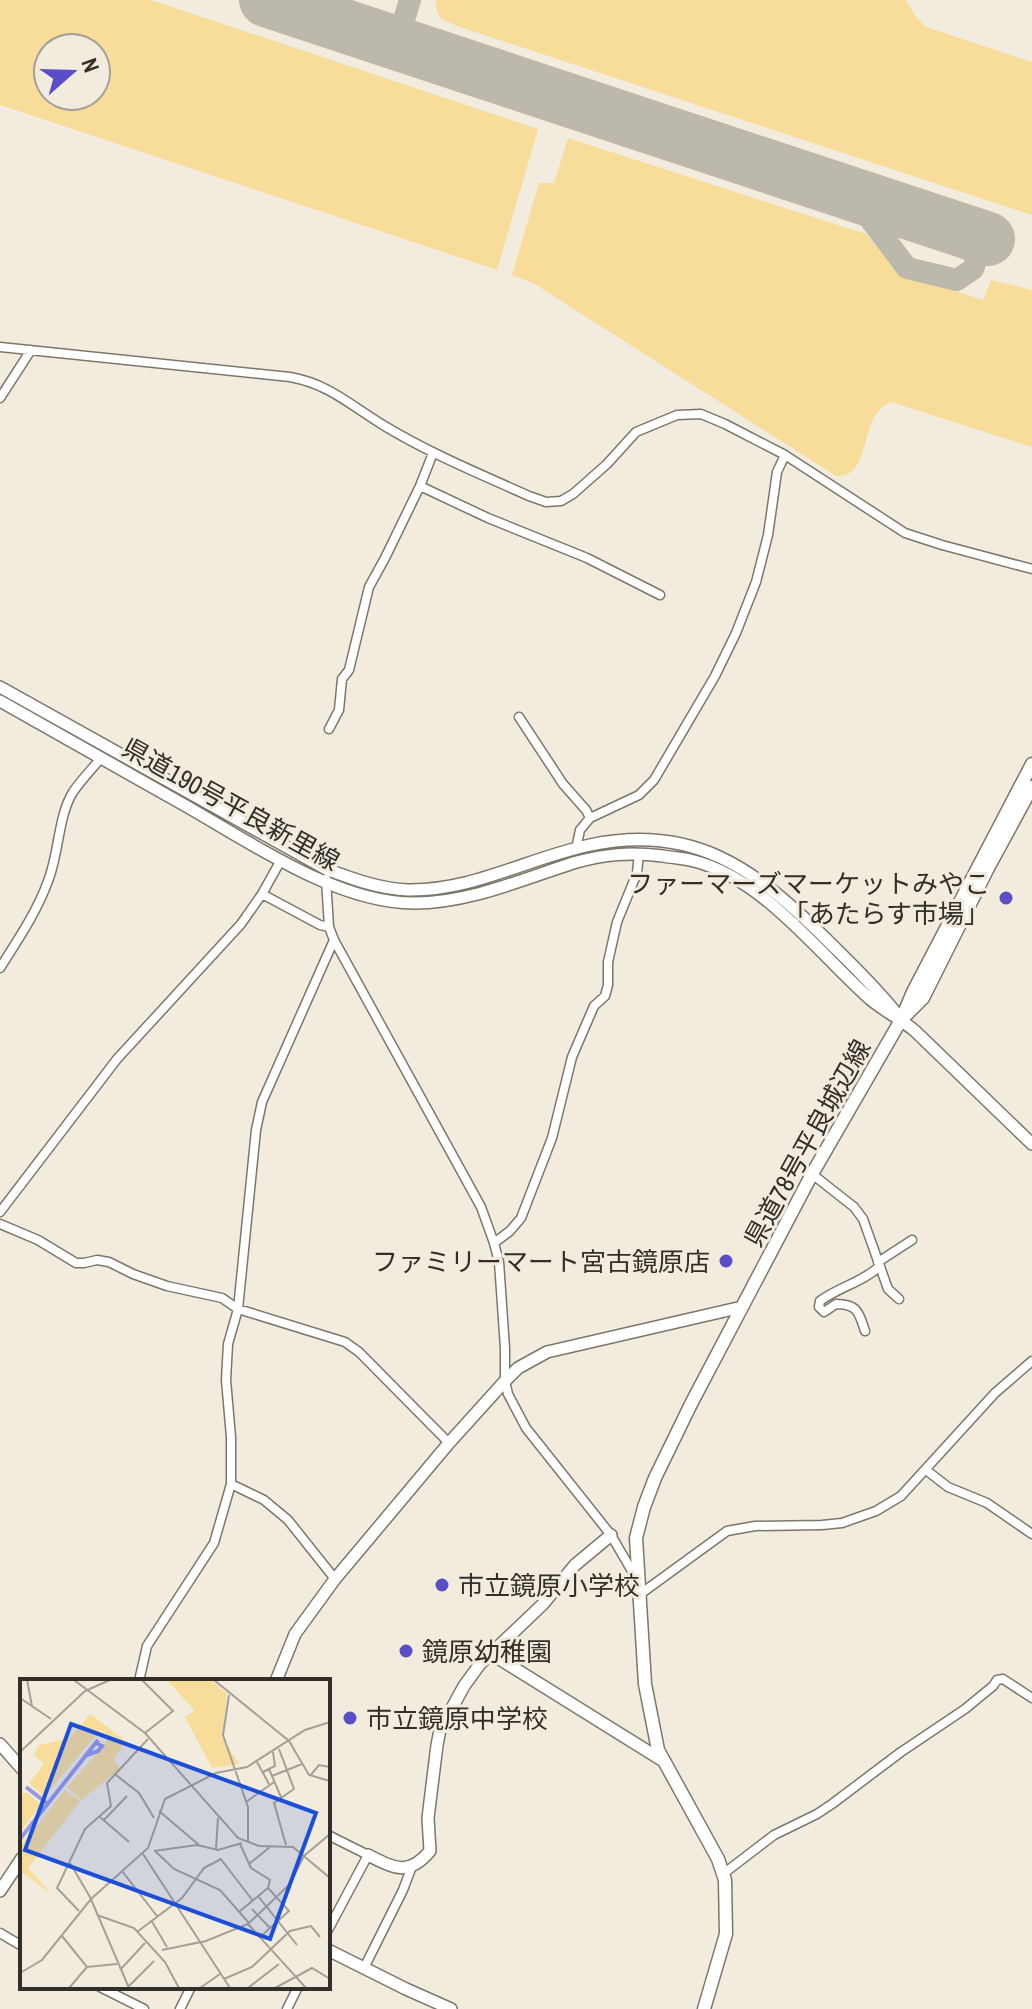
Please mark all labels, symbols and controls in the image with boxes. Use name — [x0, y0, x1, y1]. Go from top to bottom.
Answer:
north arrow — [32, 32, 112, 112]
text: N — [74, 54, 107, 76]
street label: 県道190号平良新里線 — [116, 730, 346, 878]
place label: ファーマーズマーケットみやこ 「あたらす市場」 — [627, 866, 990, 931]
marker: ファーマーズマーケットみやこ 「あたらす市場」 — [997, 889, 1015, 907]
street label: 県道78号平良城辺線 — [736, 1033, 878, 1253]
place label: ファミリーマート宮古鏡原店 — [372, 1244, 710, 1279]
marker: ファミリーマート宮古鏡原店 — [717, 1252, 735, 1270]
place label: 市立鏡原小学校 — [458, 1568, 640, 1603]
marker: 市立鏡原小学校 — [433, 1576, 451, 1594]
place label: 鏡原幼稚園 — [422, 1634, 552, 1669]
marker: 鏡原幼稚園 — [397, 1642, 415, 1660]
inset map — [20, 1679, 330, 1989]
place label: 市立鏡原中学校 — [366, 1701, 548, 1736]
marker: 市立鏡原中学校 — [341, 1709, 359, 1727]

